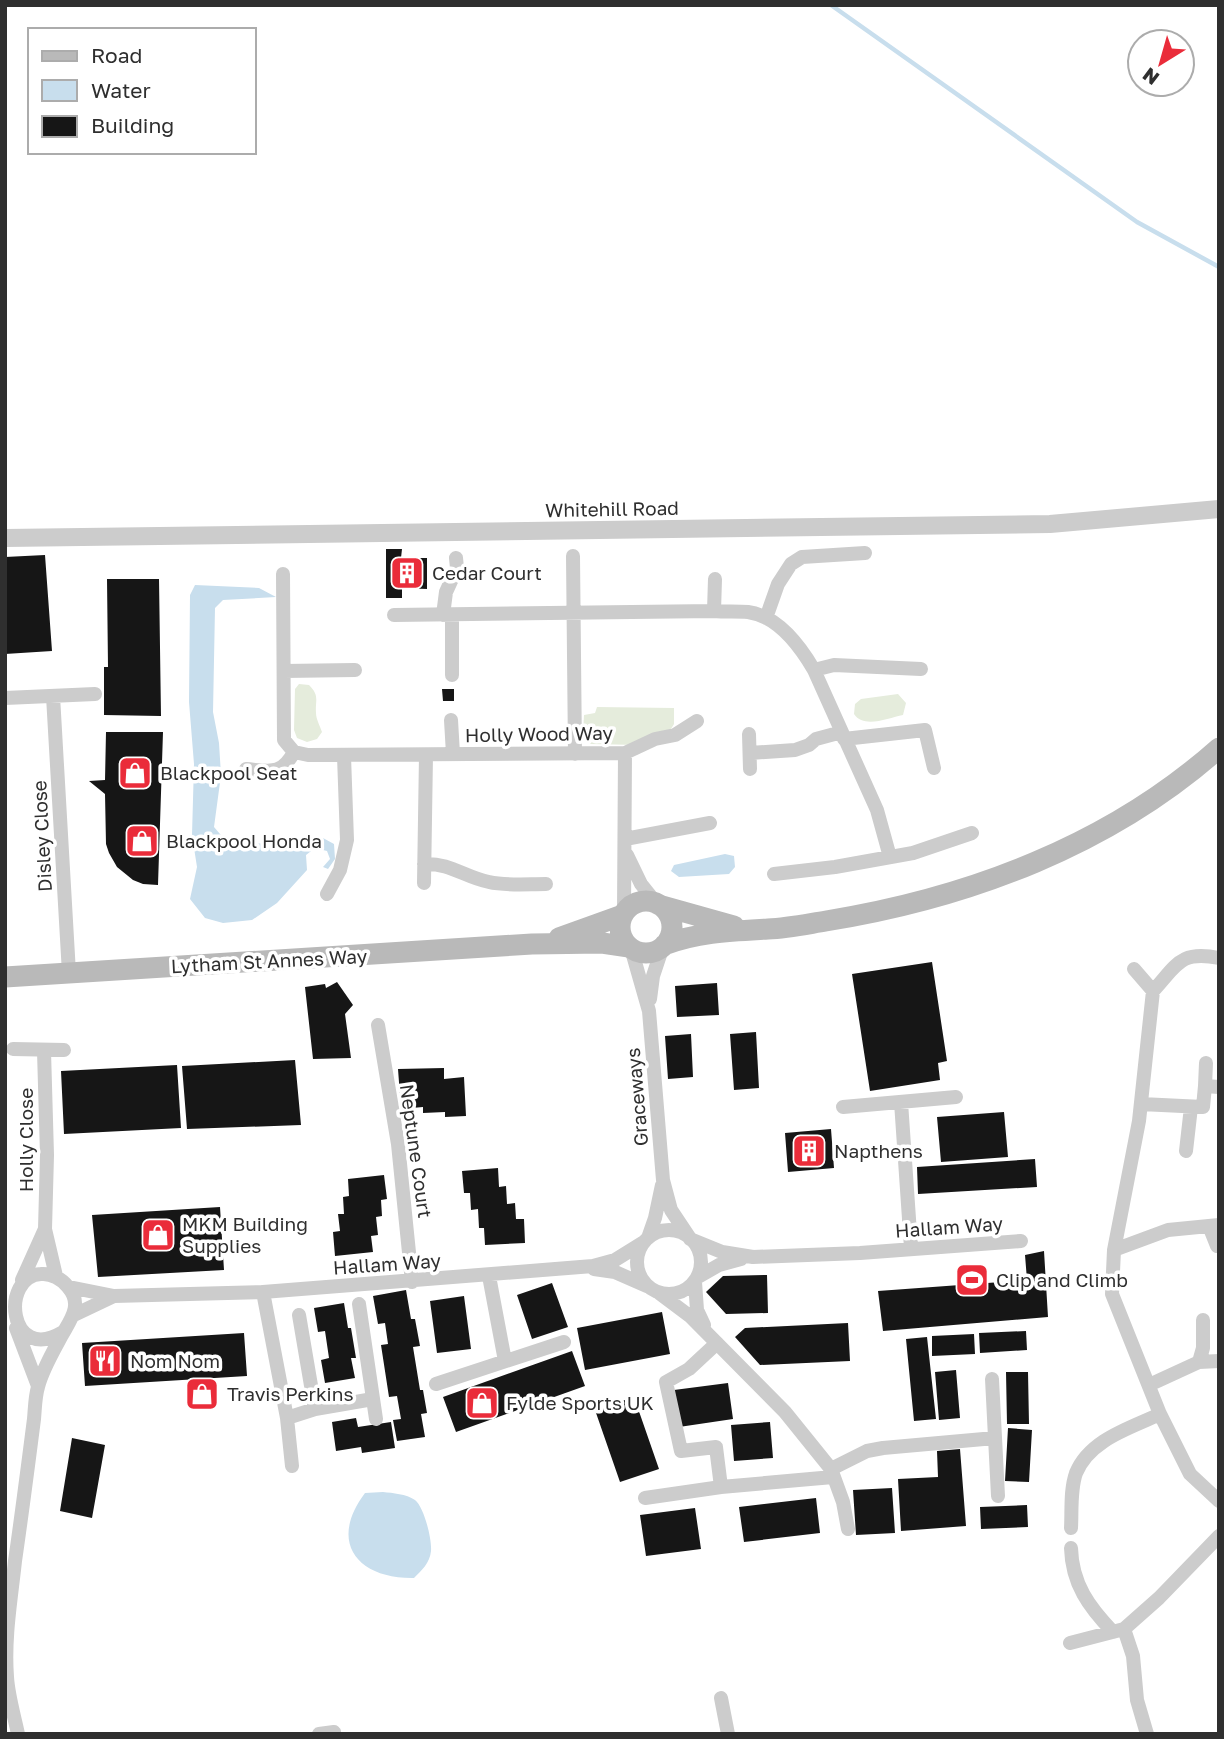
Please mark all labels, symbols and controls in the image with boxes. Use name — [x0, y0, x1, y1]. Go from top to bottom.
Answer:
legend — [28, 28, 256, 154]
north arrow — [1126, 28, 1196, 98]
text: Road — [91, 42, 142, 68]
text: N — [1138, 63, 1163, 91]
text: Water — [91, 77, 151, 103]
text: Building — [91, 112, 174, 138]
street label: Whitehill Road — [545, 496, 679, 521]
building icon: Cedar Court — [388, 554, 426, 592]
place label: Cedar Court — [432, 561, 542, 584]
street label: Holly Wood Way — [465, 721, 614, 746]
shop icon: Blackpool Seat — [116, 754, 154, 792]
place label: Blackpool Seat — [160, 761, 297, 784]
street label: Disley Close — [27, 780, 56, 892]
shop icon: Blackpool Honda — [123, 822, 161, 860]
place label: Blackpool Honda — [166, 829, 322, 852]
street label: Lytham St Annes Way — [170, 944, 368, 977]
street label: Graceways — [621, 1047, 652, 1147]
street label: Neptune Court — [396, 1083, 437, 1219]
street label: Holly Close — [14, 1088, 37, 1192]
building icon: Napthens — [790, 1132, 828, 1170]
place label: Napthens — [834, 1139, 923, 1162]
street label: Hallam Way — [894, 1211, 1004, 1242]
place label: MKM Building Supplies — [182, 1212, 308, 1257]
shop icon: MKM Building Supplies — [139, 1216, 177, 1254]
street label: Hallam Way — [332, 1248, 442, 1279]
sports icon: Clip and Climb — [953, 1261, 991, 1299]
place label: Clip and Climb — [996, 1268, 1128, 1291]
restaurant icon: Nom Nom — [86, 1342, 124, 1380]
place label: Nom Nom — [130, 1349, 220, 1372]
shop icon: Travis Perkins — [183, 1375, 221, 1413]
place label: Travis Perkins — [227, 1382, 353, 1405]
shop icon: Fylde Sports UK — [463, 1384, 501, 1422]
place label: Fylde Sports UK — [506, 1391, 654, 1414]

